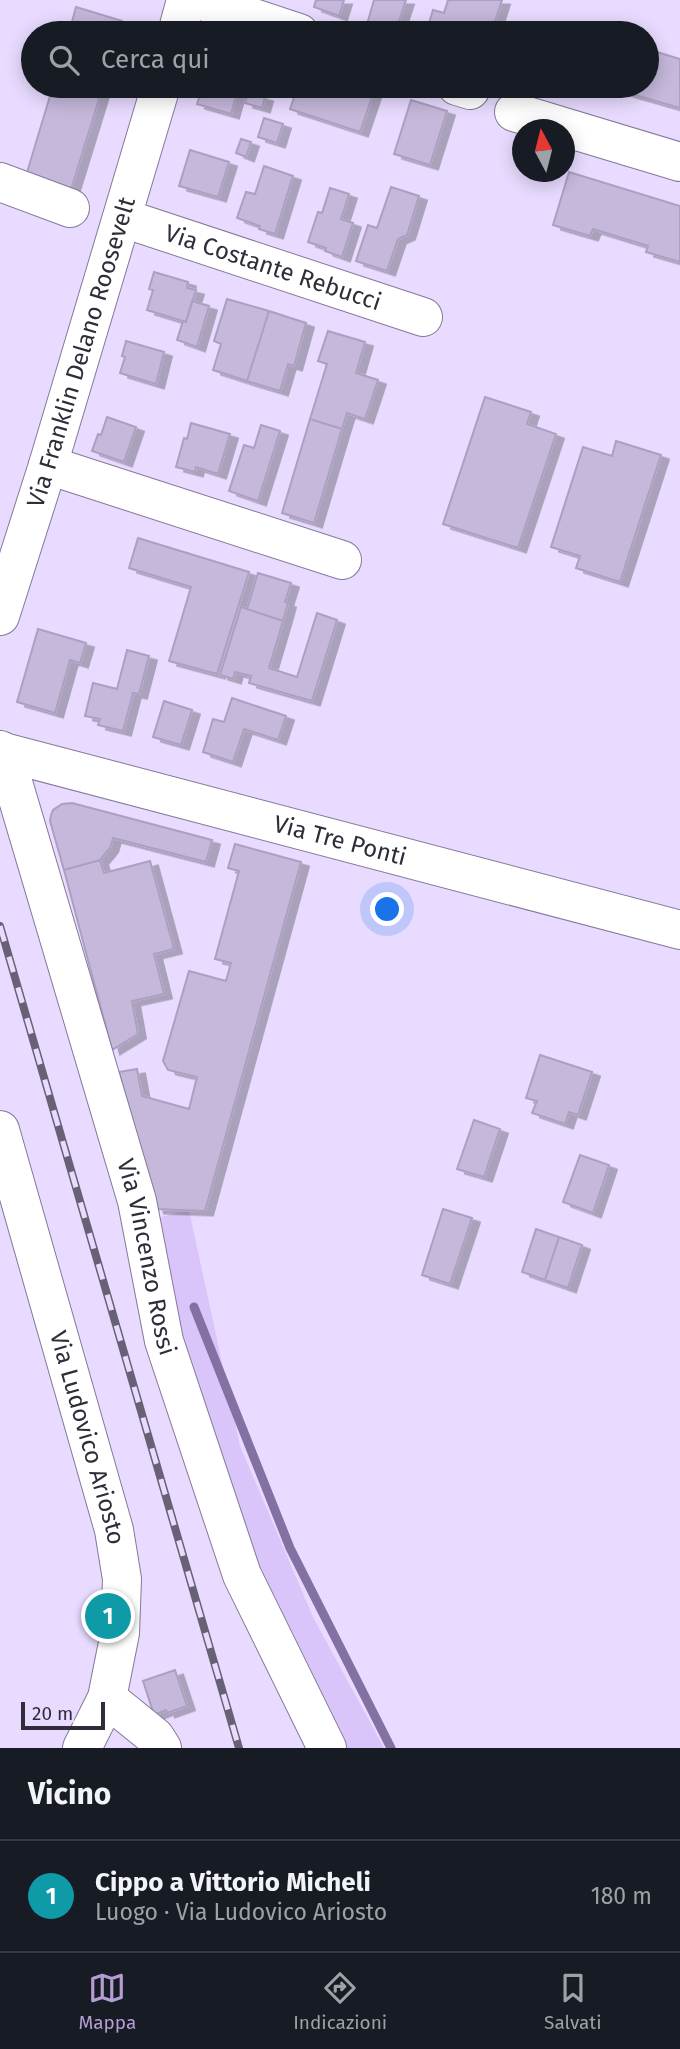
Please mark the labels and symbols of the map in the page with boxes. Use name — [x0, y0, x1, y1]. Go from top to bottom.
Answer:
north arrow — [512, 119, 575, 182]
street label: Via Franklin Delano Roosevelt — [21, 193, 141, 511]
street label: Via Costante Rebucci — [161, 219, 385, 316]
street label: Via Tre Ponti — [271, 810, 409, 871]
your location — [370, 892, 404, 926]
street label: Via Vincenzo Rossi — [111, 1156, 182, 1359]
street label: Via Ludovico Ariosto — [44, 1328, 130, 1547]
pin: 1 — [85, 1590, 131, 1642]
scale bar — [21, 1699, 105, 1731]

